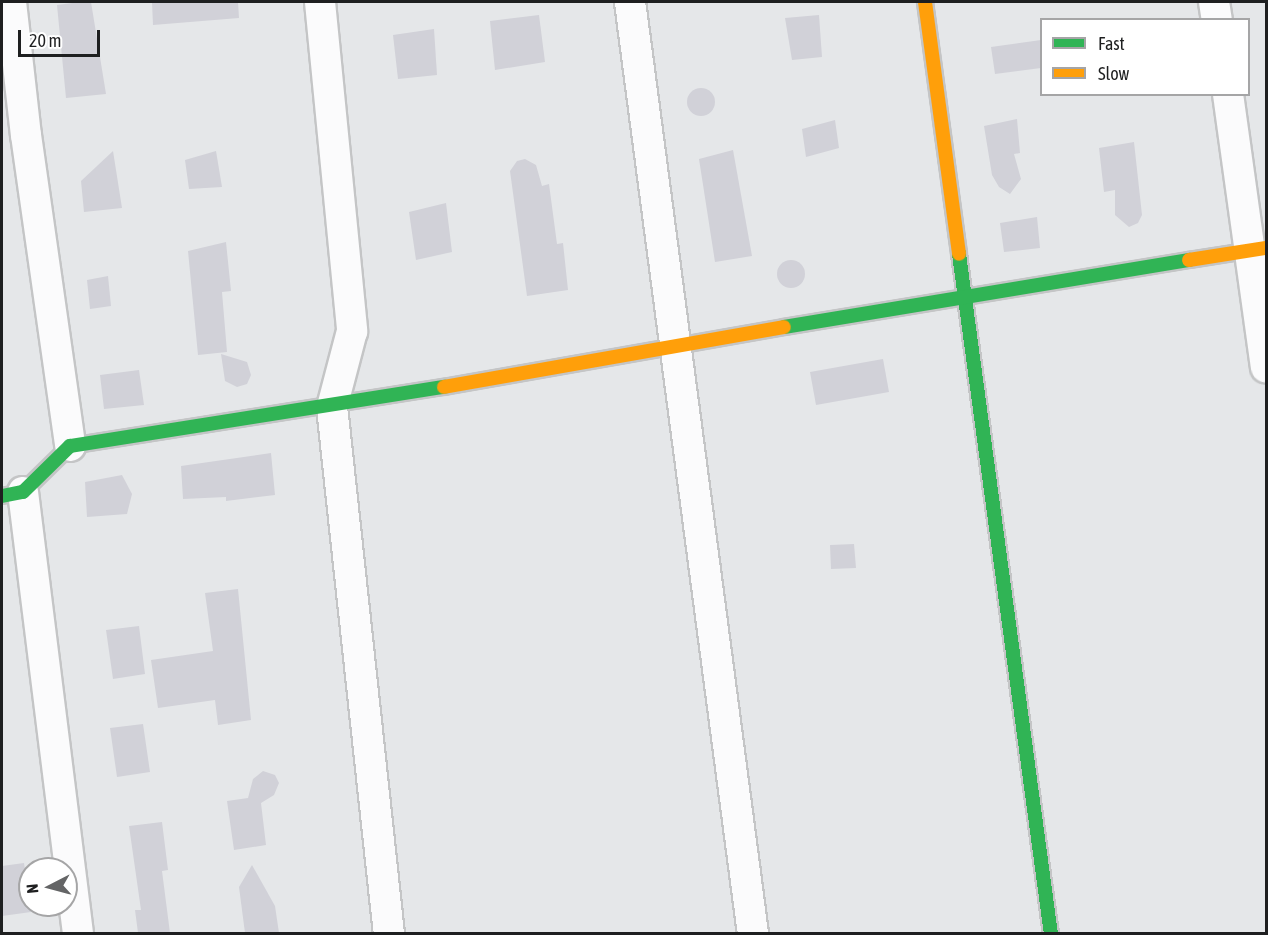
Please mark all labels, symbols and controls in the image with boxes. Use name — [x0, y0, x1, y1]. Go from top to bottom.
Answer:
scale bar — [21, 18, 104, 56]
legend — [1040, 18, 1250, 96]
text: 20 m — [29, 30, 61, 51]
text: Fast — [1098, 33, 1125, 54]
text: Slow — [1098, 63, 1129, 84]
north arrow — [18, 857, 78, 917]
text: N — [23, 883, 42, 894]

